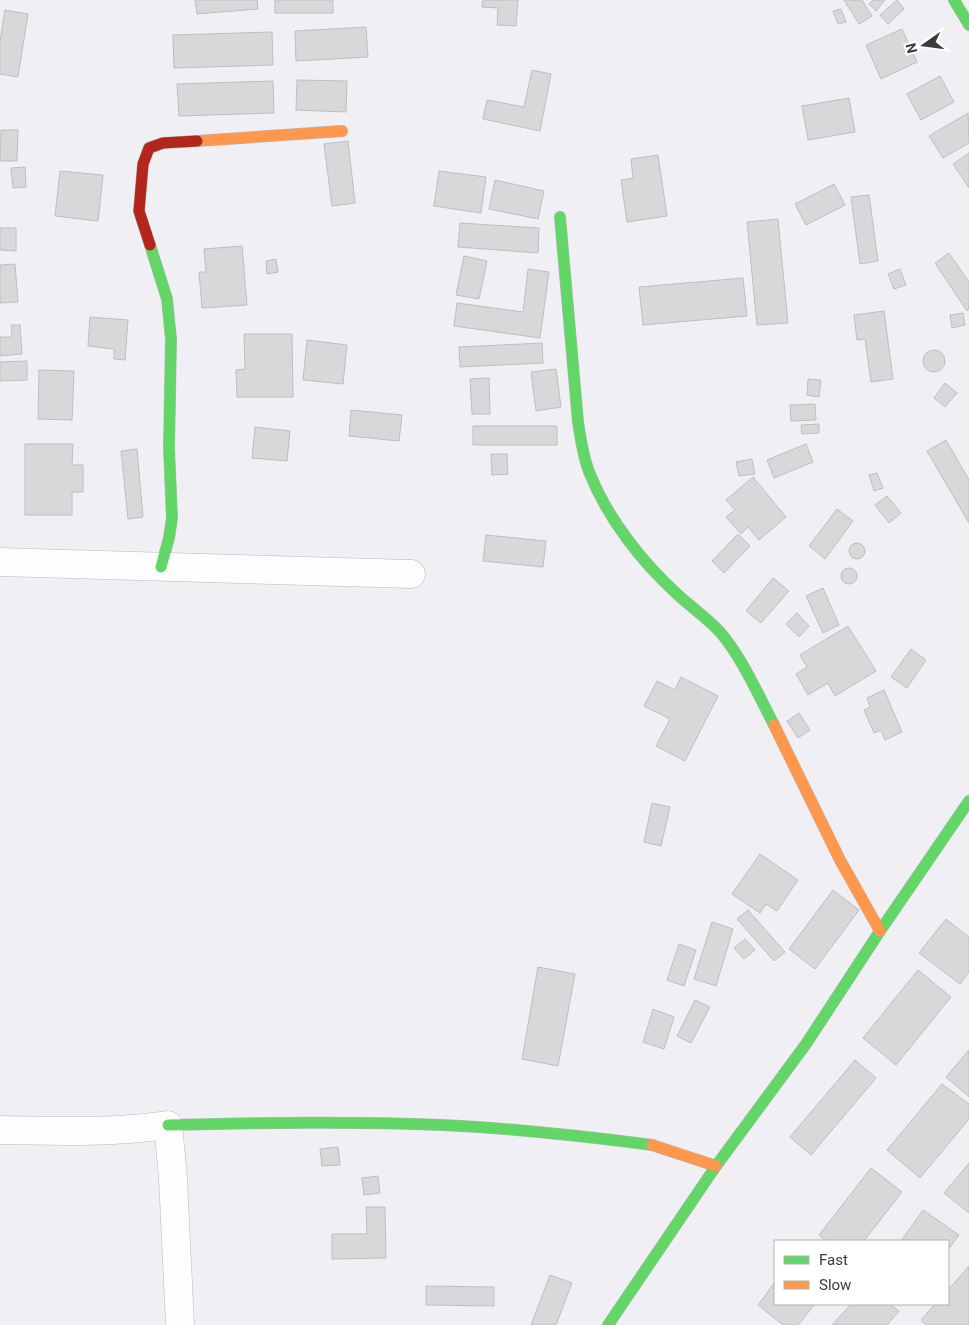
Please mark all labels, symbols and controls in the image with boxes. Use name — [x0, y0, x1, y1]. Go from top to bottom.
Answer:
north arrow — [899, 20, 949, 70]
text: N — [902, 41, 920, 55]
legend — [774, 1240, 949, 1305]
text: Fast — [819, 1251, 848, 1269]
text: Slow — [819, 1276, 851, 1294]

